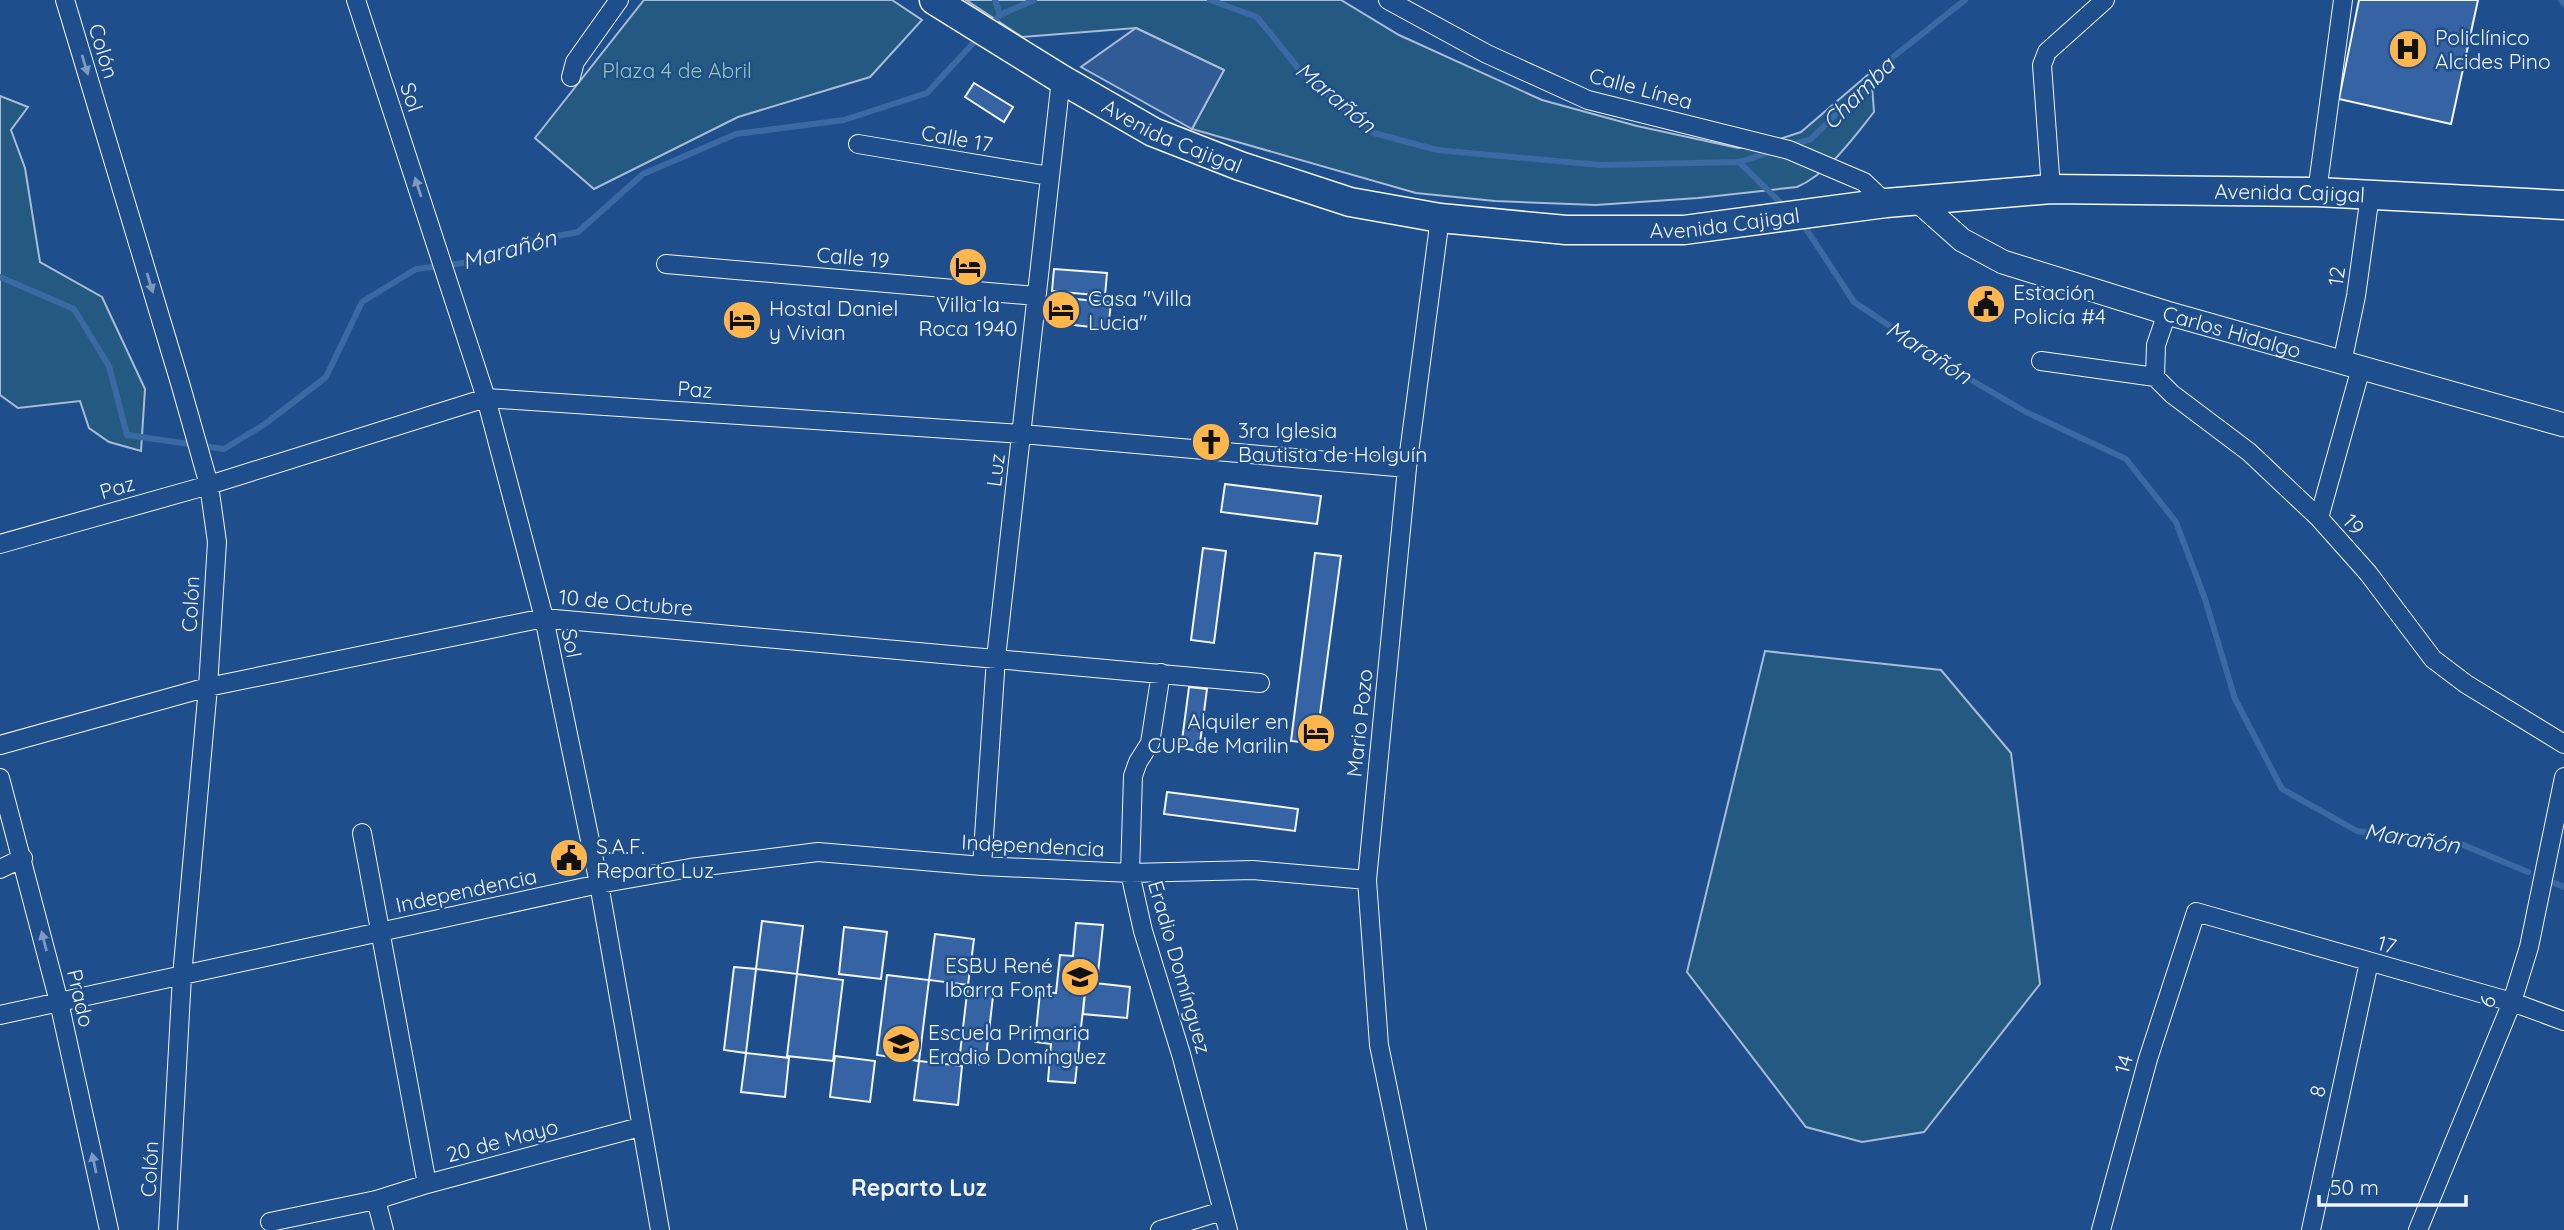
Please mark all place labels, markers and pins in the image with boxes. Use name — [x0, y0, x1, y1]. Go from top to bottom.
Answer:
place label: Policlínico Alcides Pino — [2435, 24, 2551, 74]
hospital icon: Policlínico Alcides Pino — [2387, 28, 2429, 70]
hotel icon: Villa la Roca 1940 — [947, 246, 989, 288]
place label: Estación Policía #4 — [2013, 279, 2106, 329]
public building icon: Estación Policía #4 — [1965, 283, 2007, 325]
place label: Casa "Villa Lucia" — [1088, 285, 1192, 335]
hotel icon: Casa "Villa Lucia" — [1040, 289, 1082, 331]
place label: Villa la Roca 1940 — [918, 291, 1018, 341]
place label: Hostal Daniel y Vivian — [769, 295, 898, 345]
hotel icon: Hostal Daniel y Vivian — [721, 299, 763, 341]
place label: 3ra Iglesia Bautista de Holguín — [1238, 417, 1427, 467]
church icon: 3ra Iglesia Bautista de Holguín — [1190, 421, 1232, 463]
place label: Alquiler en CUP de Marilin — [1148, 708, 1289, 758]
hotel icon: Alquiler en CUP de Marilin — [1295, 712, 1337, 754]
place label: S.A.F. Reparto Luz — [596, 833, 714, 883]
public building icon: S.A.F. Reparto Luz — [548, 837, 590, 879]
place label: ESBU René Ibarra Font — [944, 952, 1053, 1002]
school or university icon: ESBU René Ibarra Font — [1059, 956, 1101, 998]
place label: Escuela Primaria Eradio Domínguez — [928, 1019, 1107, 1069]
school or university icon: Escuela Primaria Eradio Domínguez — [880, 1023, 922, 1065]

